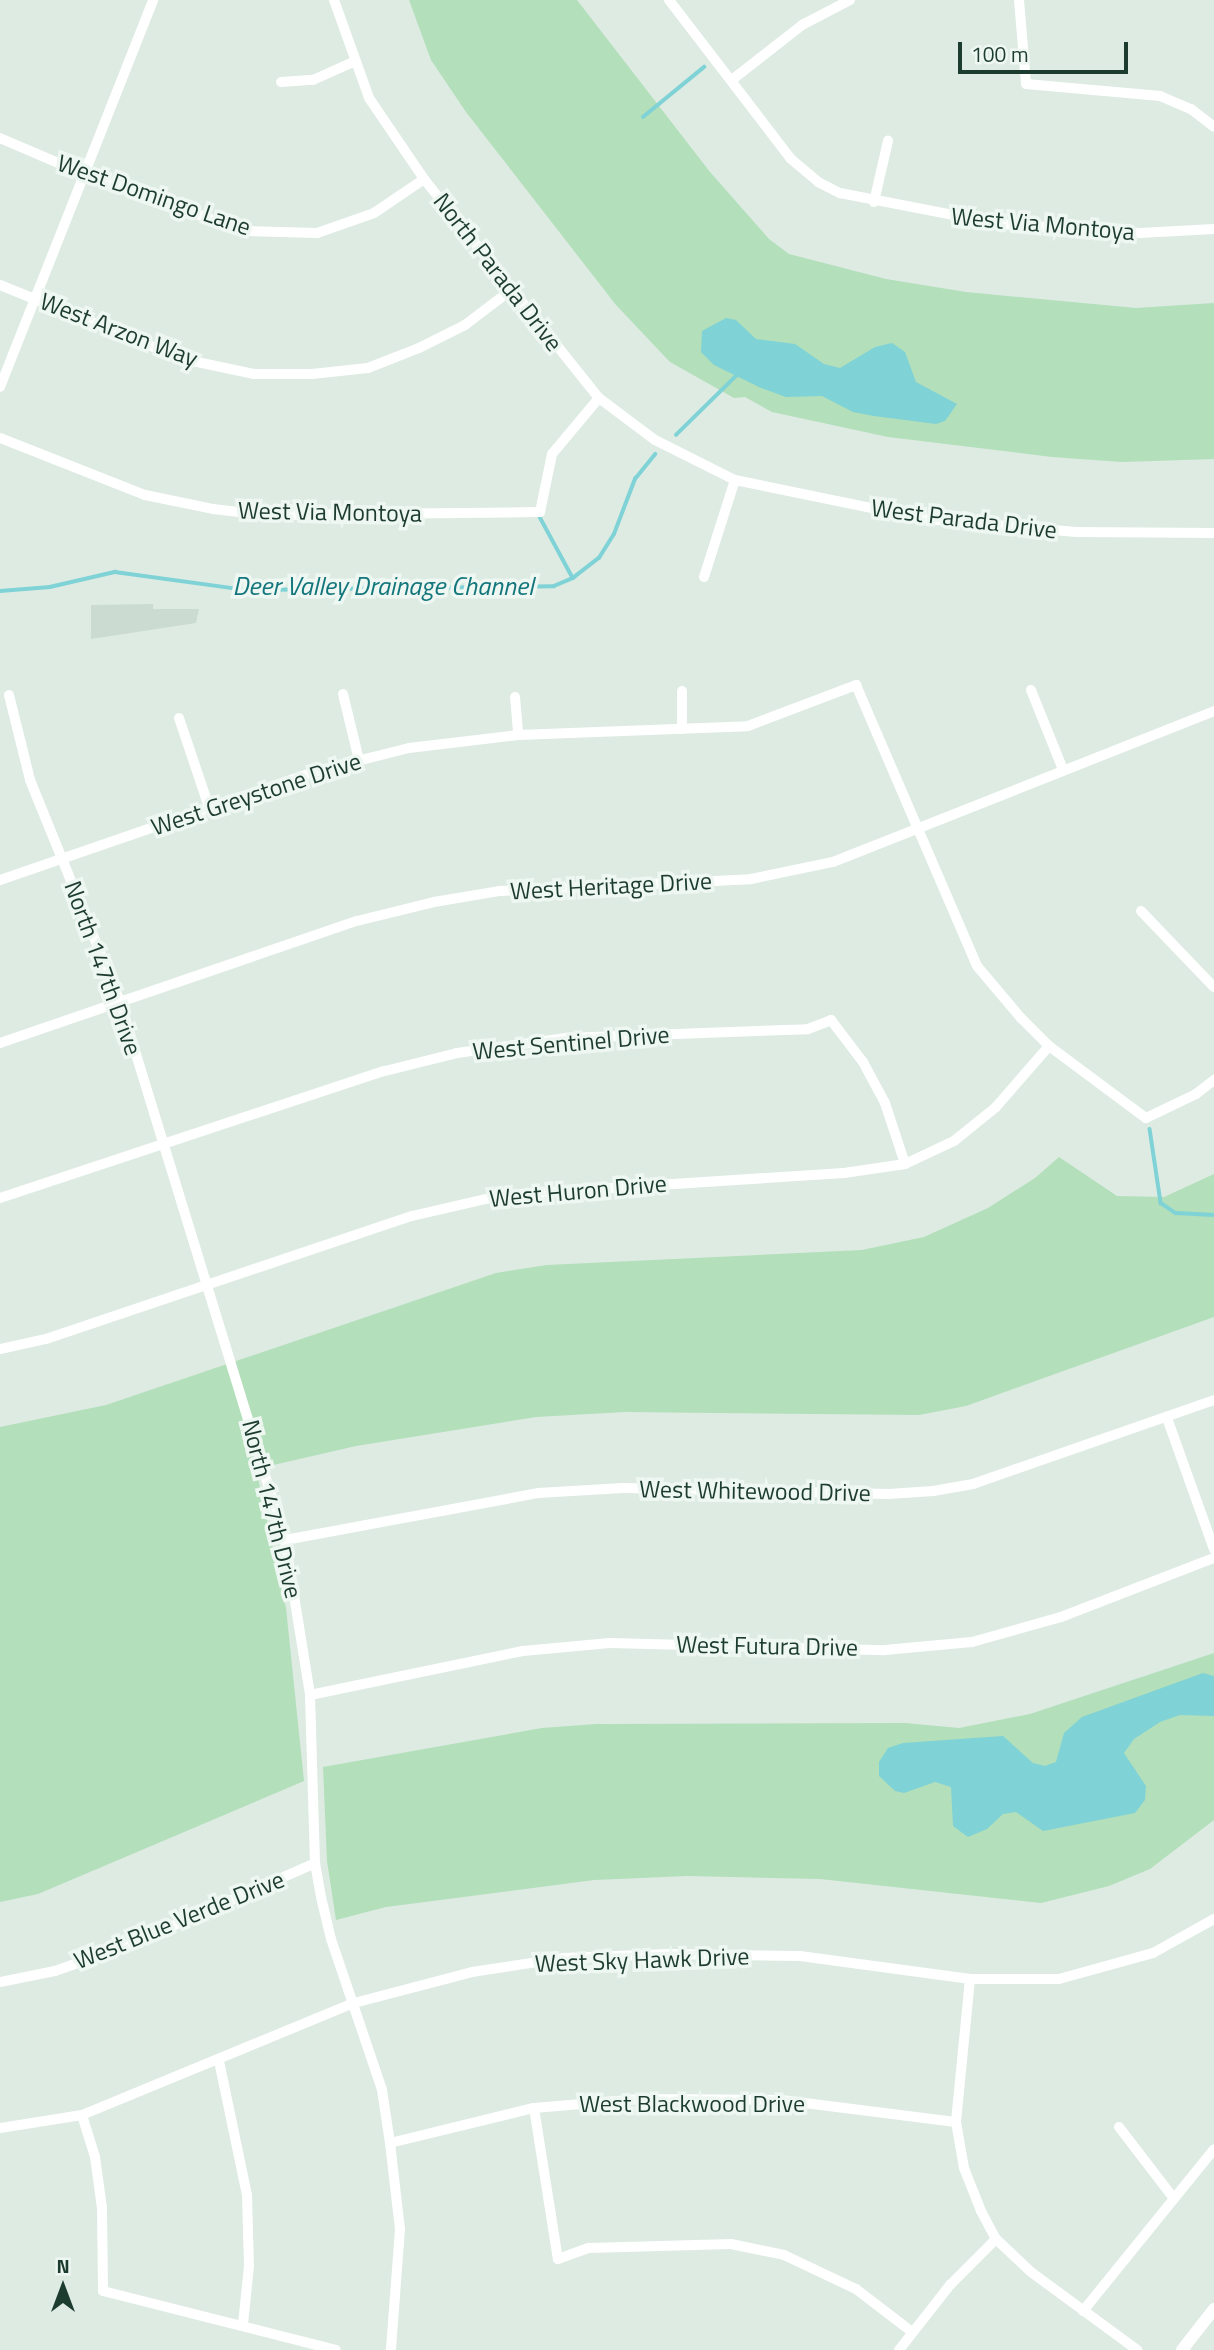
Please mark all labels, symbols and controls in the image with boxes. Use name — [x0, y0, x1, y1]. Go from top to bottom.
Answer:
scale bar — [962, 28, 1132, 72]
text: 100 m — [971, 38, 1028, 70]
street label: West Domingo Lane — [53, 148, 255, 242]
street label: North Parada Drive — [427, 187, 569, 357]
street label: West Via Montoya — [950, 202, 1136, 246]
street label: West Arzon Way — [36, 287, 202, 373]
street label: West Parada Drive — [870, 493, 1058, 545]
street label: West Via Montoya — [238, 496, 422, 528]
water label: Deer Valley Drainage Channel — [232, 570, 534, 602]
street label: West Greystone Drive — [147, 746, 365, 842]
street label: West Heritage Drive — [509, 866, 713, 906]
street label: North 147th Drive — [58, 877, 148, 1059]
street label: West Sentinel Drive — [471, 1020, 671, 1066]
street label: West Huron Drive — [488, 1169, 668, 1213]
street label: North 147th Drive — [236, 1417, 308, 1601]
street label: West Whitewood Drive — [639, 1475, 871, 1507]
street label: West Futura Drive — [676, 1630, 858, 1662]
street label: West Blue Verde Drive — [70, 1865, 288, 1975]
street label: West Sky Hawk Drive — [534, 1942, 750, 1978]
street label: West Blackwood Drive — [579, 2090, 805, 2118]
text: N — [56, 2251, 70, 2280]
north arrow — [28, 2252, 98, 2322]

